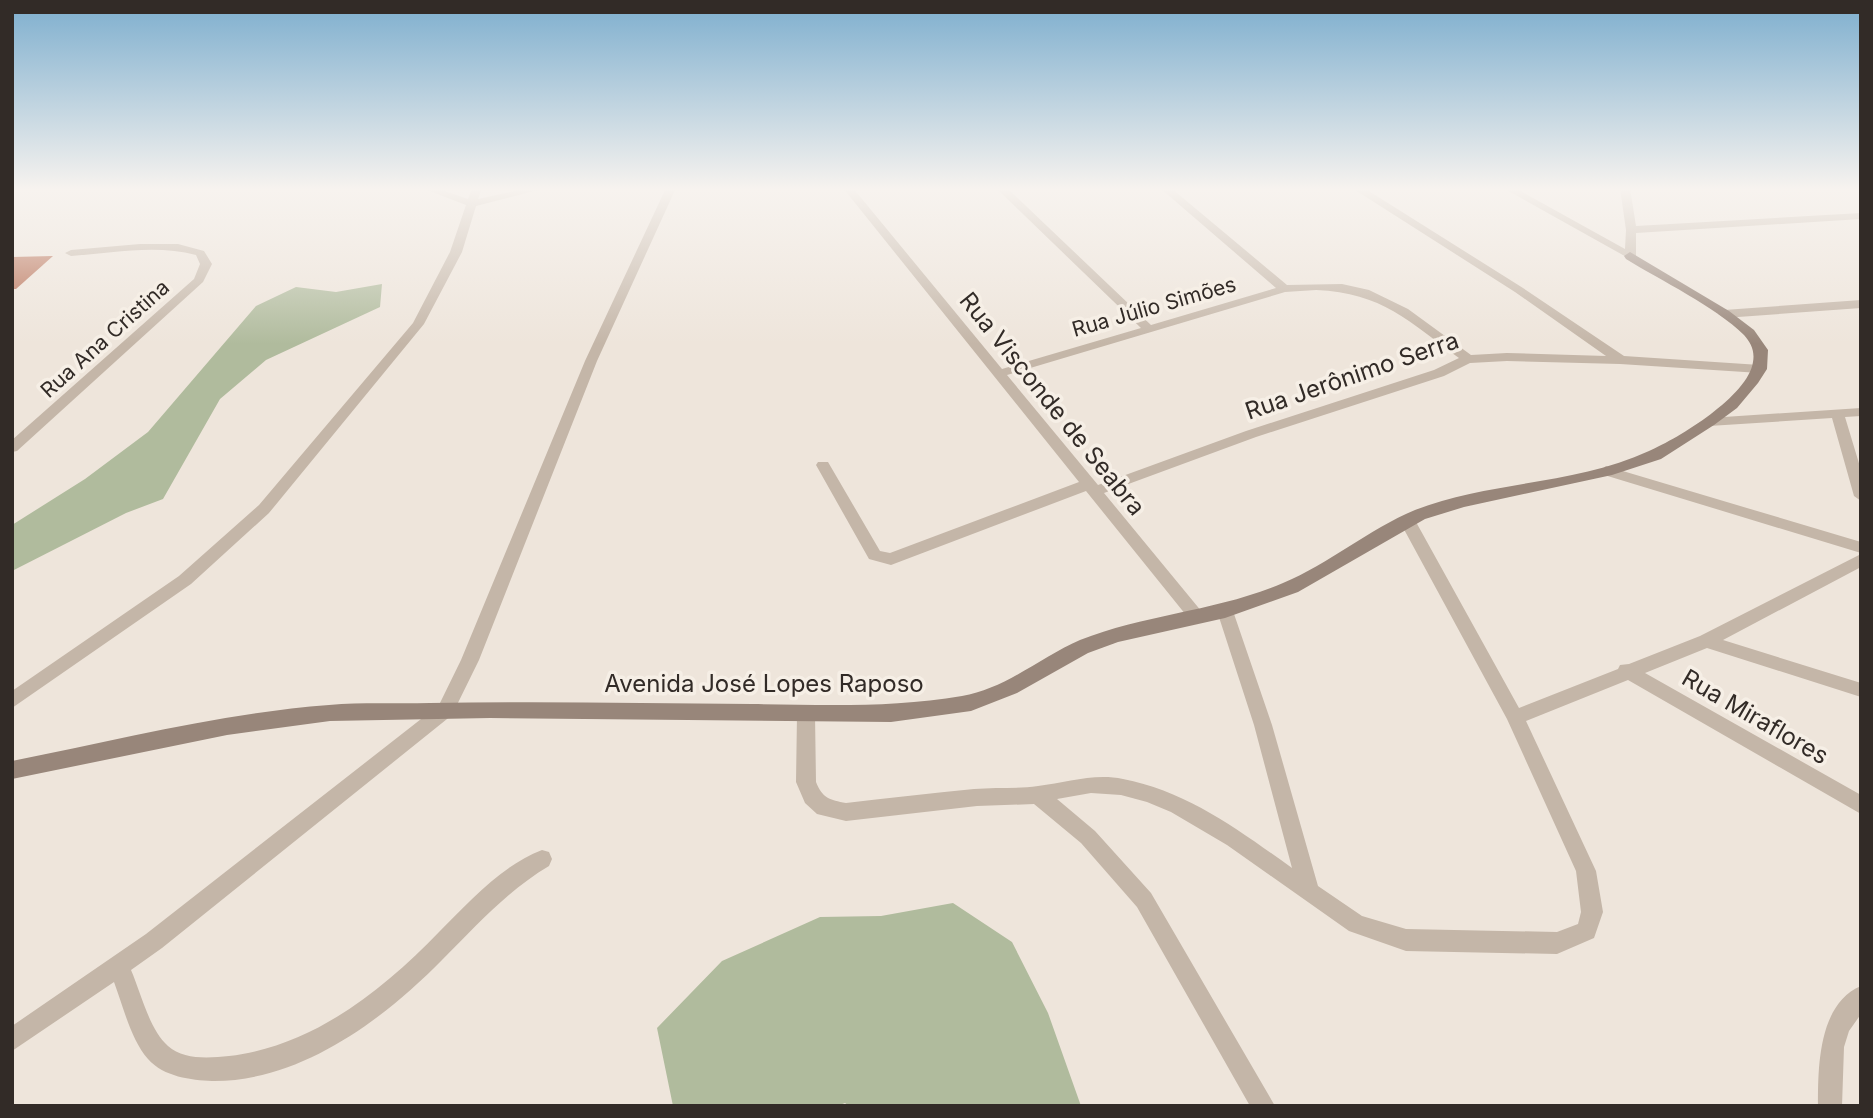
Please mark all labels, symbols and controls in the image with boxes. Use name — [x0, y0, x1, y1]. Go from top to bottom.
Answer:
street label: Rua Júlio Simões — [1069, 271, 1239, 342]
street label: Rua Ana Cristina — [35, 274, 174, 403]
street label: Rua Visconde de Seabra — [954, 286, 1151, 521]
street label: Rua Jerônimo Serra — [1241, 325, 1462, 426]
street label: Rua Miraflores — [1677, 663, 1834, 770]
street label: Avenida José Lopes Raposo — [604, 669, 924, 698]

